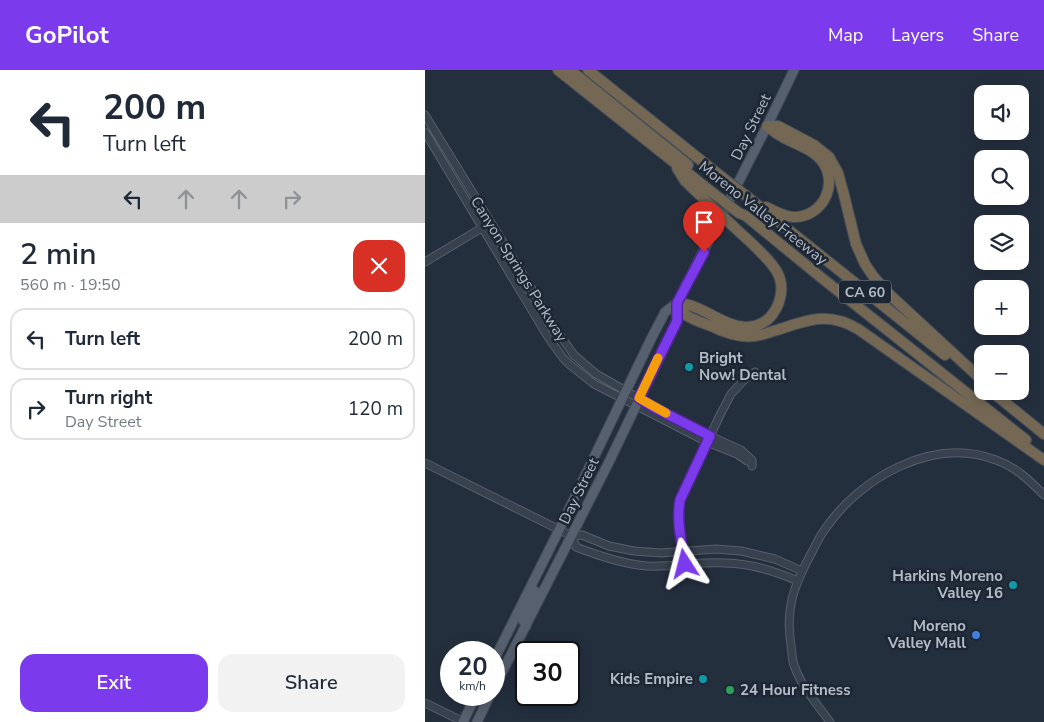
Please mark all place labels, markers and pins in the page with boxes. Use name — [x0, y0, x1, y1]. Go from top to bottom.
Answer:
pin — [683, 201, 725, 252]
place label: Bright Now! Dental — [699, 348, 787, 385]
marker: Bright Now! Dental — [683, 361, 695, 373]
place label: Harkins Moreno Valley 16 — [892, 566, 1003, 603]
marker: Harkins Moreno Valley 16 — [1007, 579, 1019, 591]
place label: Moreno Valley Mall — [887, 616, 966, 653]
marker: Moreno Valley Mall — [970, 629, 982, 641]
place label: Kids Empire — [610, 669, 693, 689]
marker: Kids Empire — [697, 673, 709, 685]
place label: 24 Hour Fitness — [740, 680, 850, 700]
marker: 24 Hour Fitness — [724, 684, 736, 696]

